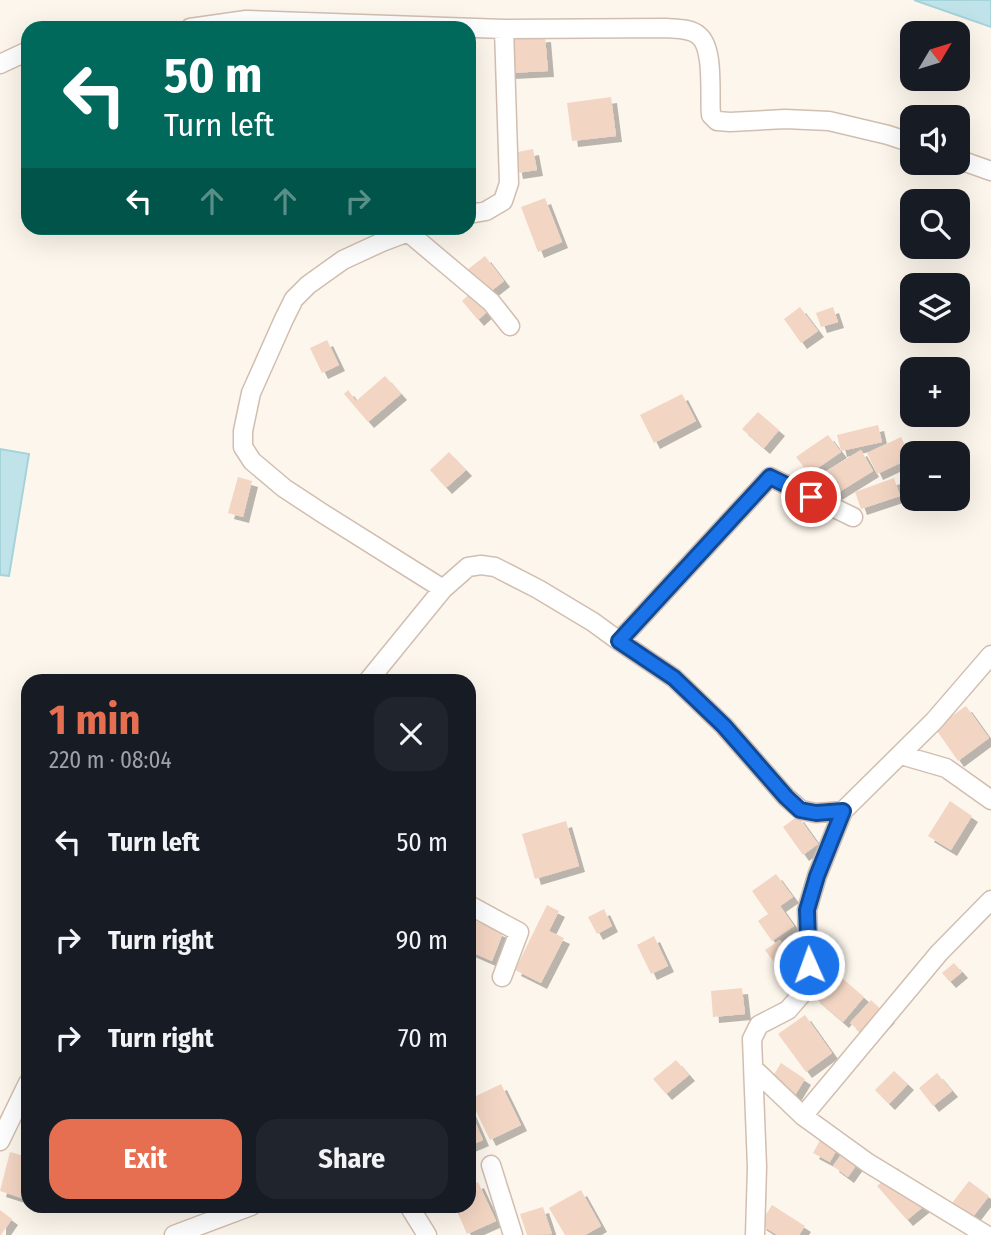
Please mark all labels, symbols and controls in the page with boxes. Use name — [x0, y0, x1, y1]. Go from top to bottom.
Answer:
north arrow — [900, 21, 970, 91]
map controls — [900, 21, 970, 511]
text: 50 m — [164, 46, 262, 105]
icon: left — [49, 49, 140, 140]
button: sound — [900, 105, 970, 175]
text: Turn left — [164, 106, 274, 144]
icon: left — [120, 182, 158, 220]
icon: ahead — [193, 182, 231, 220]
icon: ahead — [266, 182, 304, 220]
icon: right — [339, 182, 377, 220]
button: search — [900, 189, 970, 259]
button: layers — [900, 273, 970, 343]
button: + — [900, 357, 970, 427]
button: − — [900, 441, 970, 511]
pin — [781, 467, 841, 527]
icon: arrive — [792, 478, 830, 516]
text: 1 min — [49, 695, 140, 745]
button: close — [374, 697, 448, 771]
text: 220 m · 08:04 — [49, 746, 172, 774]
icon: left — [49, 823, 87, 861]
text: Turn left — [108, 827, 200, 858]
text: 50 m — [396, 827, 448, 858]
icon: right — [49, 921, 87, 959]
text: Turn right — [108, 925, 214, 956]
text: 90 m — [396, 925, 448, 956]
position arrow — [772, 928, 846, 1002]
icon: right — [49, 1019, 87, 1057]
text: Turn right — [108, 1023, 214, 1054]
text: 70 m — [398, 1023, 448, 1054]
button: Exit — [49, 1119, 242, 1199]
button: Share — [256, 1119, 448, 1199]

